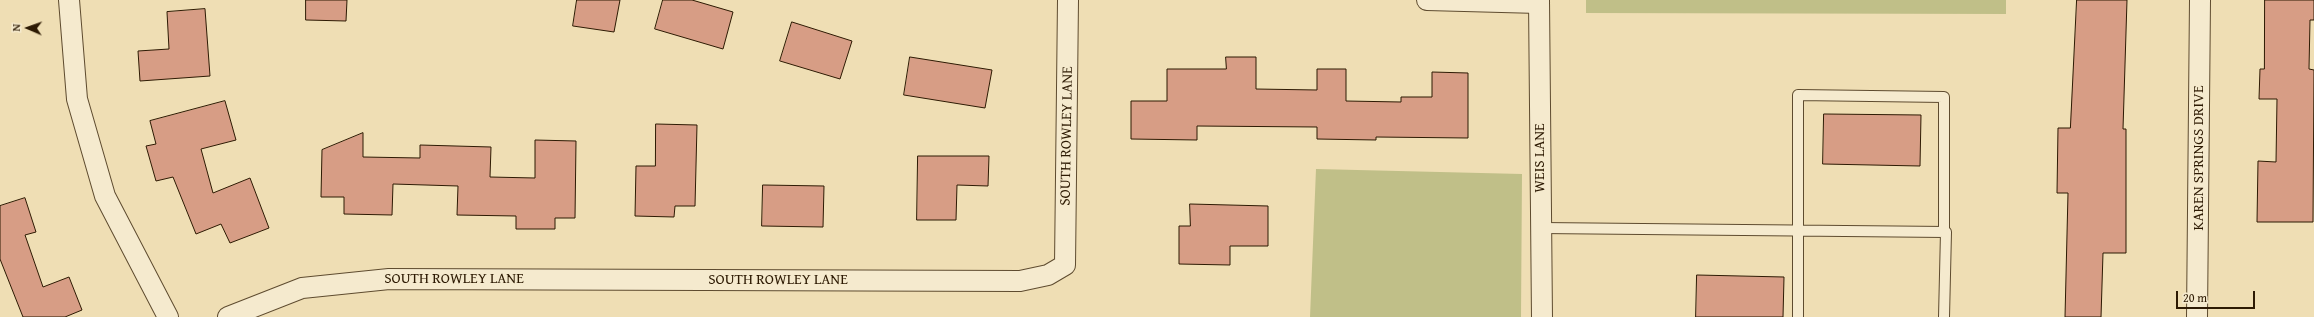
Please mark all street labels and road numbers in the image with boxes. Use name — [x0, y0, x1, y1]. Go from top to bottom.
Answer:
street label: SOUTH ROWLEY LANE — [1057, 66, 1077, 206]
street label: KAREN SPRINGS DRIVE — [2190, 86, 2208, 230]
street label: WEIS LANE — [1531, 123, 1549, 193]
street label: SOUTH ROWLEY LANE — [384, 270, 524, 288]
street label: SOUTH ROWLEY LANE — [708, 271, 848, 289]

